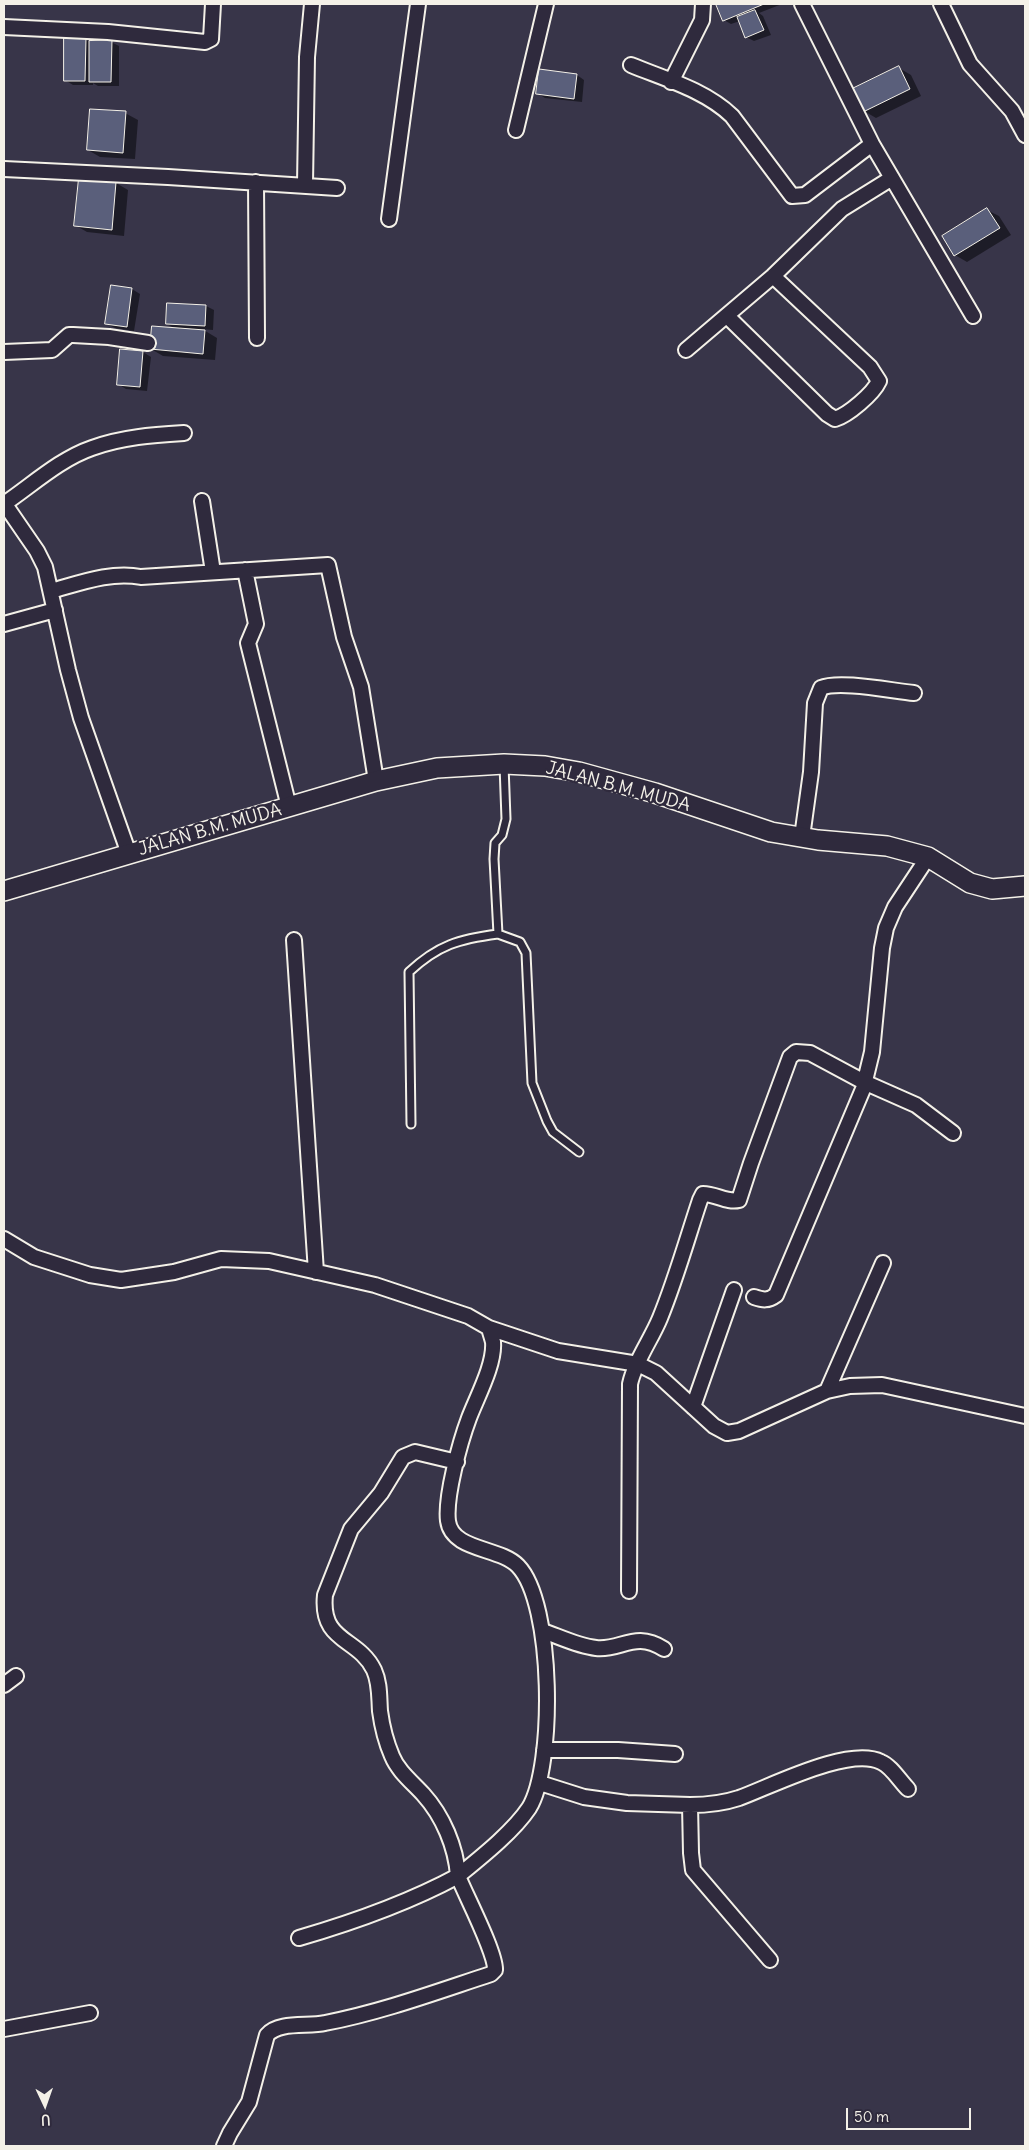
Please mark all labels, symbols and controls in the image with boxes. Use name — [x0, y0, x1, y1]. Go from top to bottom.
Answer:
street label: JALAN B.M. MUDA — [544, 757, 692, 817]
street label: JALAN B.M. MUDA — [136, 799, 284, 861]
north arrow — [20, 2080, 70, 2130]
scale bar — [849, 2098, 974, 2130]
text: 50 m — [854, 2107, 889, 2126]
text: U — [41, 2111, 51, 2129]

